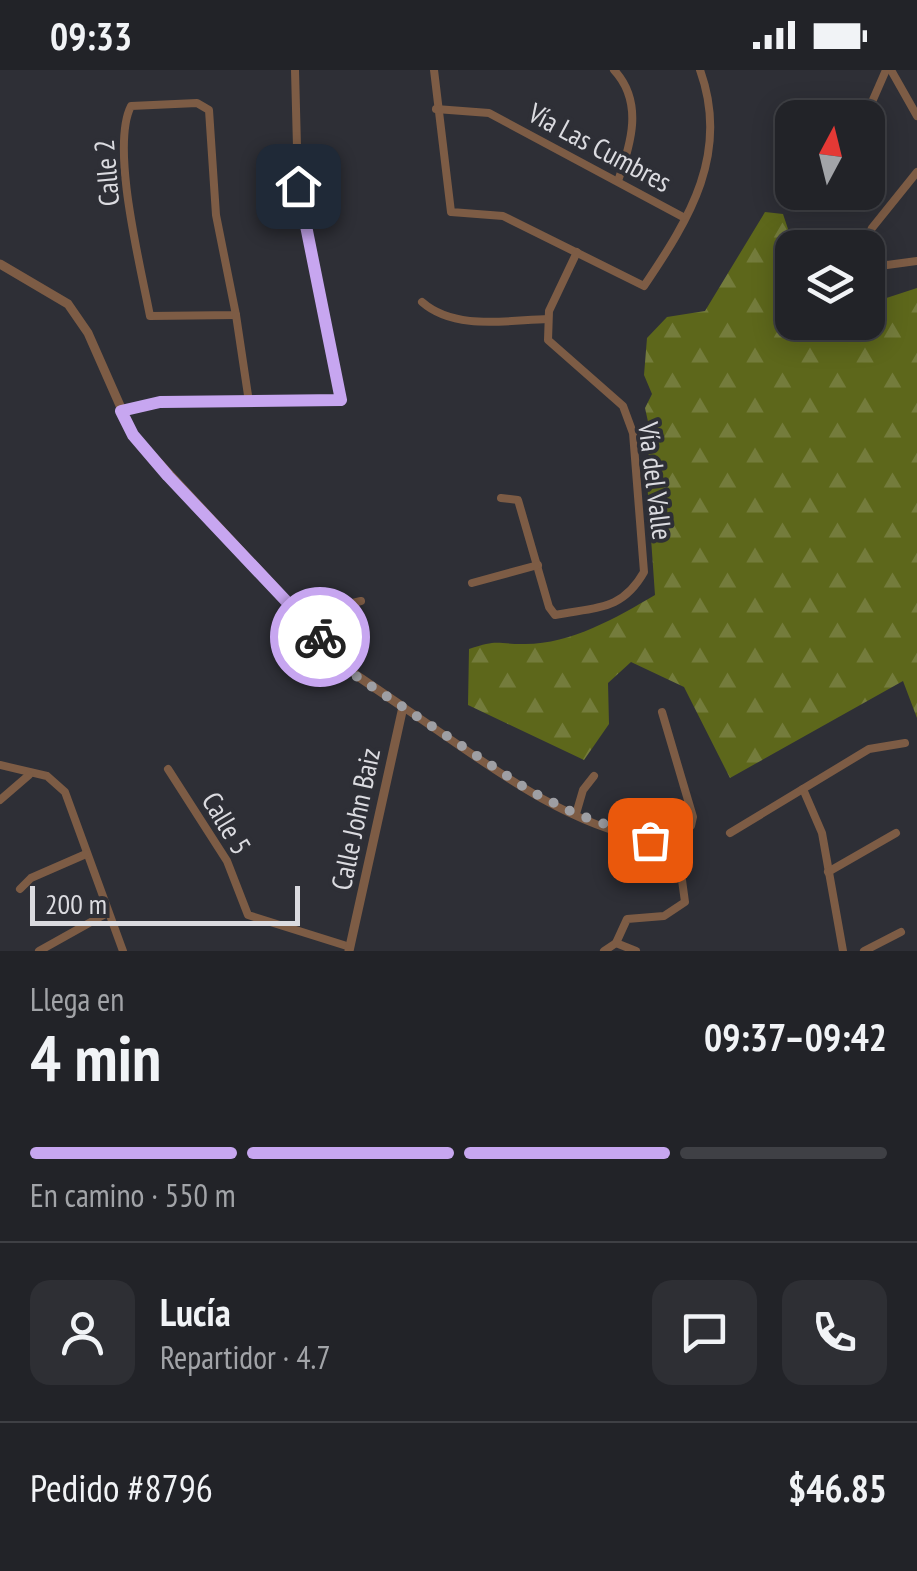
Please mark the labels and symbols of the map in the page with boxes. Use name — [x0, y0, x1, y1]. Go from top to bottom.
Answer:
street label: Vía Las Cumbres — [521, 93, 678, 200]
north arrow — [775, 100, 885, 210]
street label: Calle 2 — [85, 138, 127, 208]
pin — [256, 144, 341, 229]
street label: Vía del Valle — [630, 419, 682, 542]
courier — [270, 587, 370, 687]
street label: Calle John Baiz — [322, 745, 388, 893]
street label: Calle 5 — [194, 785, 260, 861]
pin — [608, 798, 693, 883]
scale bar — [30, 881, 300, 926]

